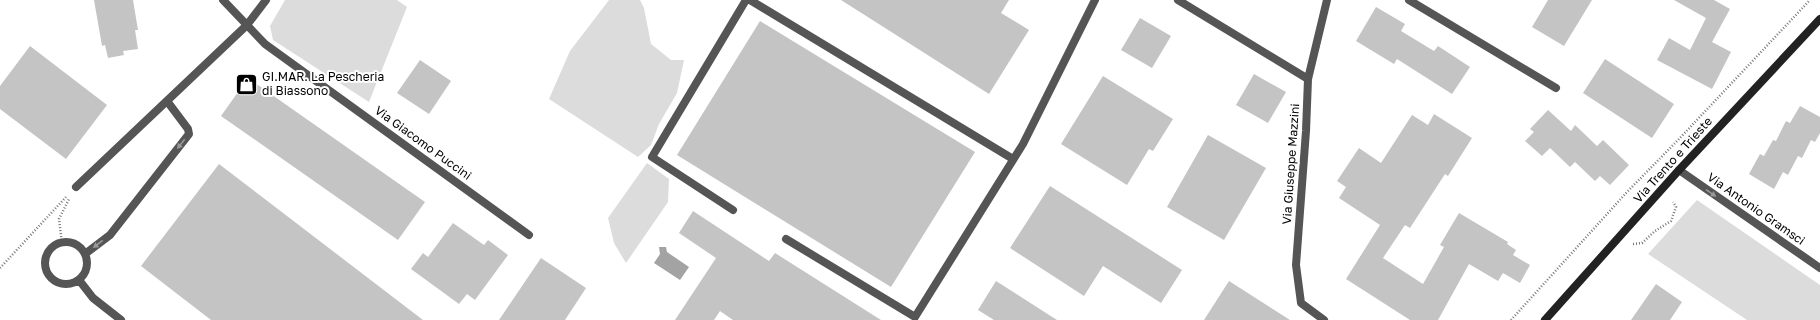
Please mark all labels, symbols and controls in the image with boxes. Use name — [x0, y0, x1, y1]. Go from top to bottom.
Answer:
place label: GI.MAR. La Pescheria di Biassono — [262, 69, 384, 98]
shop icon: GI.MAR. La Pescheria di Biassono — [234, 71, 260, 97]
street label: Via Giacomo Puccini — [372, 102, 475, 183]
street label: Via Giuseppe Mazzini — [1279, 103, 1302, 225]
street label: Via Trento e Trieste — [1630, 114, 1715, 206]
one-way arrow — [177, 138, 185, 149]
street label: Via Antonio Gramsci — [1705, 169, 1808, 248]
one-way arrow — [1706, 189, 1716, 197]
one-way arrow — [93, 239, 104, 248]

